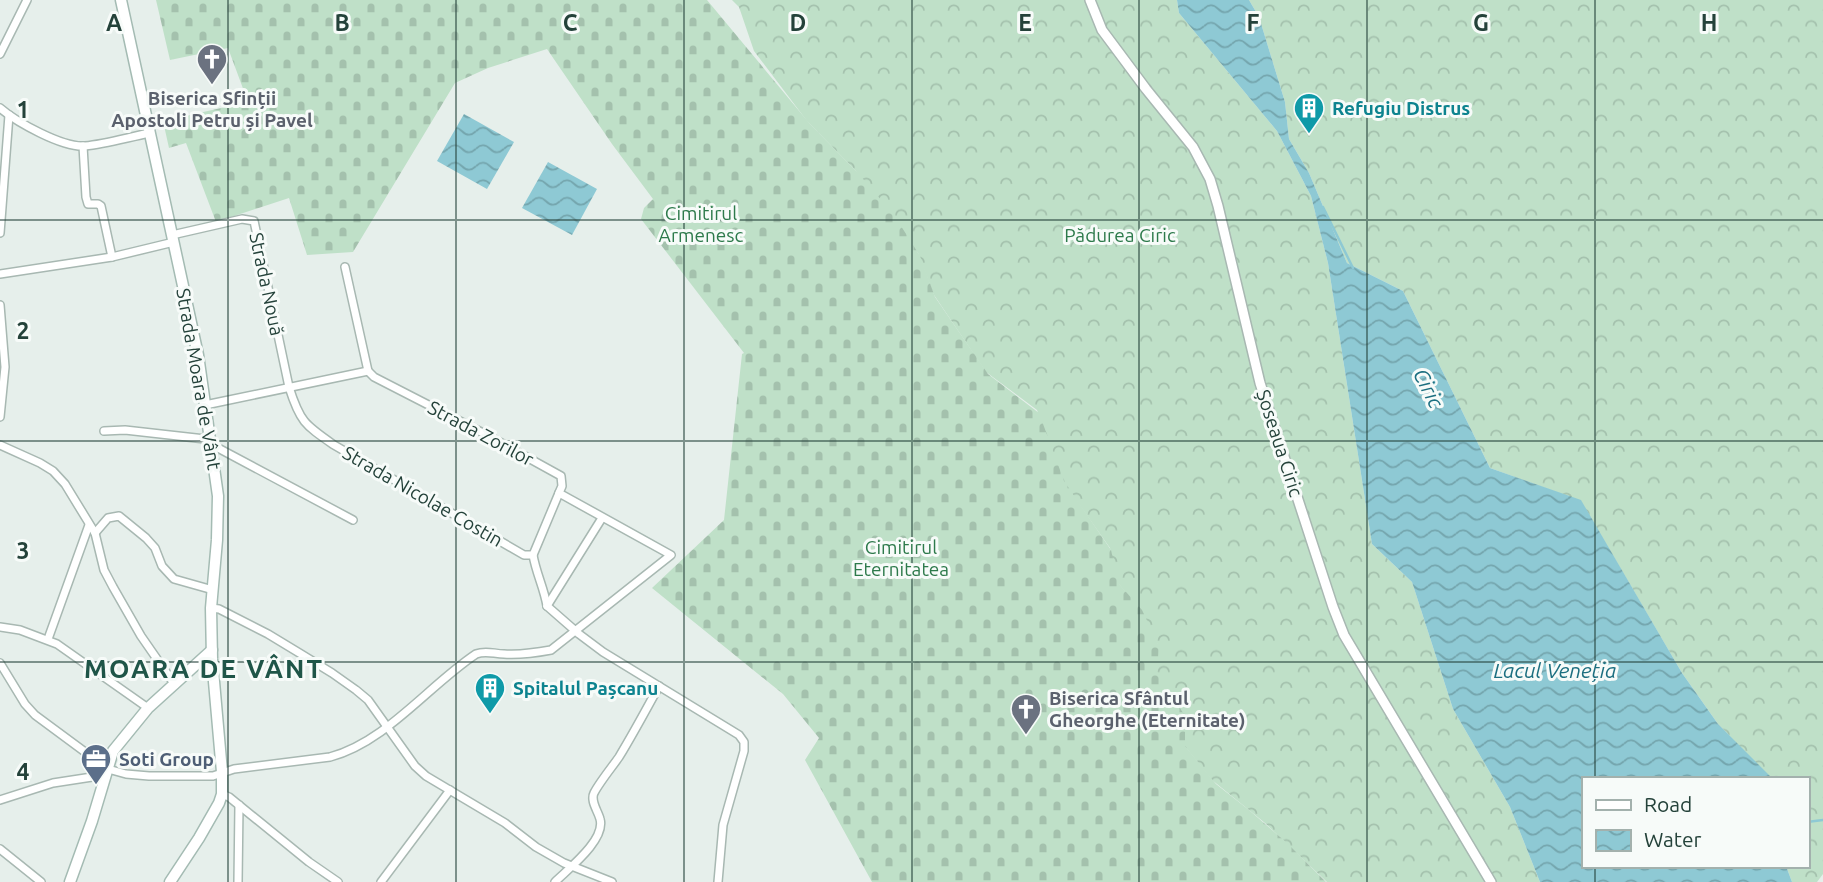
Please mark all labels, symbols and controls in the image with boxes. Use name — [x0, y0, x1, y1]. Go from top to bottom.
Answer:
text: A — [106, 10, 122, 35]
text: B — [334, 10, 350, 35]
text: C — [563, 10, 578, 35]
text: D — [790, 10, 806, 35]
text: E — [1018, 10, 1032, 35]
text: F — [1247, 10, 1260, 35]
text: G — [1473, 10, 1489, 35]
text: H — [1701, 10, 1717, 35]
church icon: Biserica Sfinții Apostoli Petru și Pavel — [195, 42, 229, 86]
place label: Biserica Sfinții Apostoli Petru și Pavel — [111, 87, 313, 131]
building icon: Refugiu Distrus — [1292, 91, 1326, 135]
text: 1 — [17, 97, 29, 122]
place label: Refugiu Distrus — [1332, 97, 1470, 119]
park label: Cimitirul Armenesc — [659, 202, 744, 246]
park label: Pădurea Ciric — [1064, 224, 1176, 246]
street label: Strada Nouă — [245, 230, 289, 338]
street label: Strada Moara de Vânt — [172, 286, 226, 472]
text: 2 — [17, 318, 29, 343]
water label: Ciric — [1409, 364, 1449, 412]
street label: Șoseaua Ciric — [1252, 387, 1308, 500]
street label: Strada Zorilor — [424, 396, 538, 470]
street label: Strada Nicolae Costin — [339, 441, 507, 551]
park label: Cimitirul Eternitatea — [853, 536, 949, 580]
text: 3 — [17, 538, 29, 563]
district label: MOARA DE VÂNT — [84, 653, 324, 683]
water label: Lacul Veneția — [1494, 658, 1616, 682]
building icon: Spitalul Pașcanu — [473, 671, 507, 715]
place label: Spitalul Pașcanu — [513, 677, 658, 699]
place label: Biserica Sfântul Gheorghe (Eternitate) — [1049, 687, 1246, 731]
church icon: Biserica Sfântul Gheorghe (Eternitate) — [1009, 692, 1043, 736]
office icon: Soti Group — [79, 742, 113, 786]
place label: Soti Group — [119, 748, 214, 770]
text: 4 — [17, 759, 30, 784]
legend — [1582, 777, 1809, 868]
text: Road — [1644, 792, 1692, 816]
text: Water — [1644, 827, 1702, 851]

